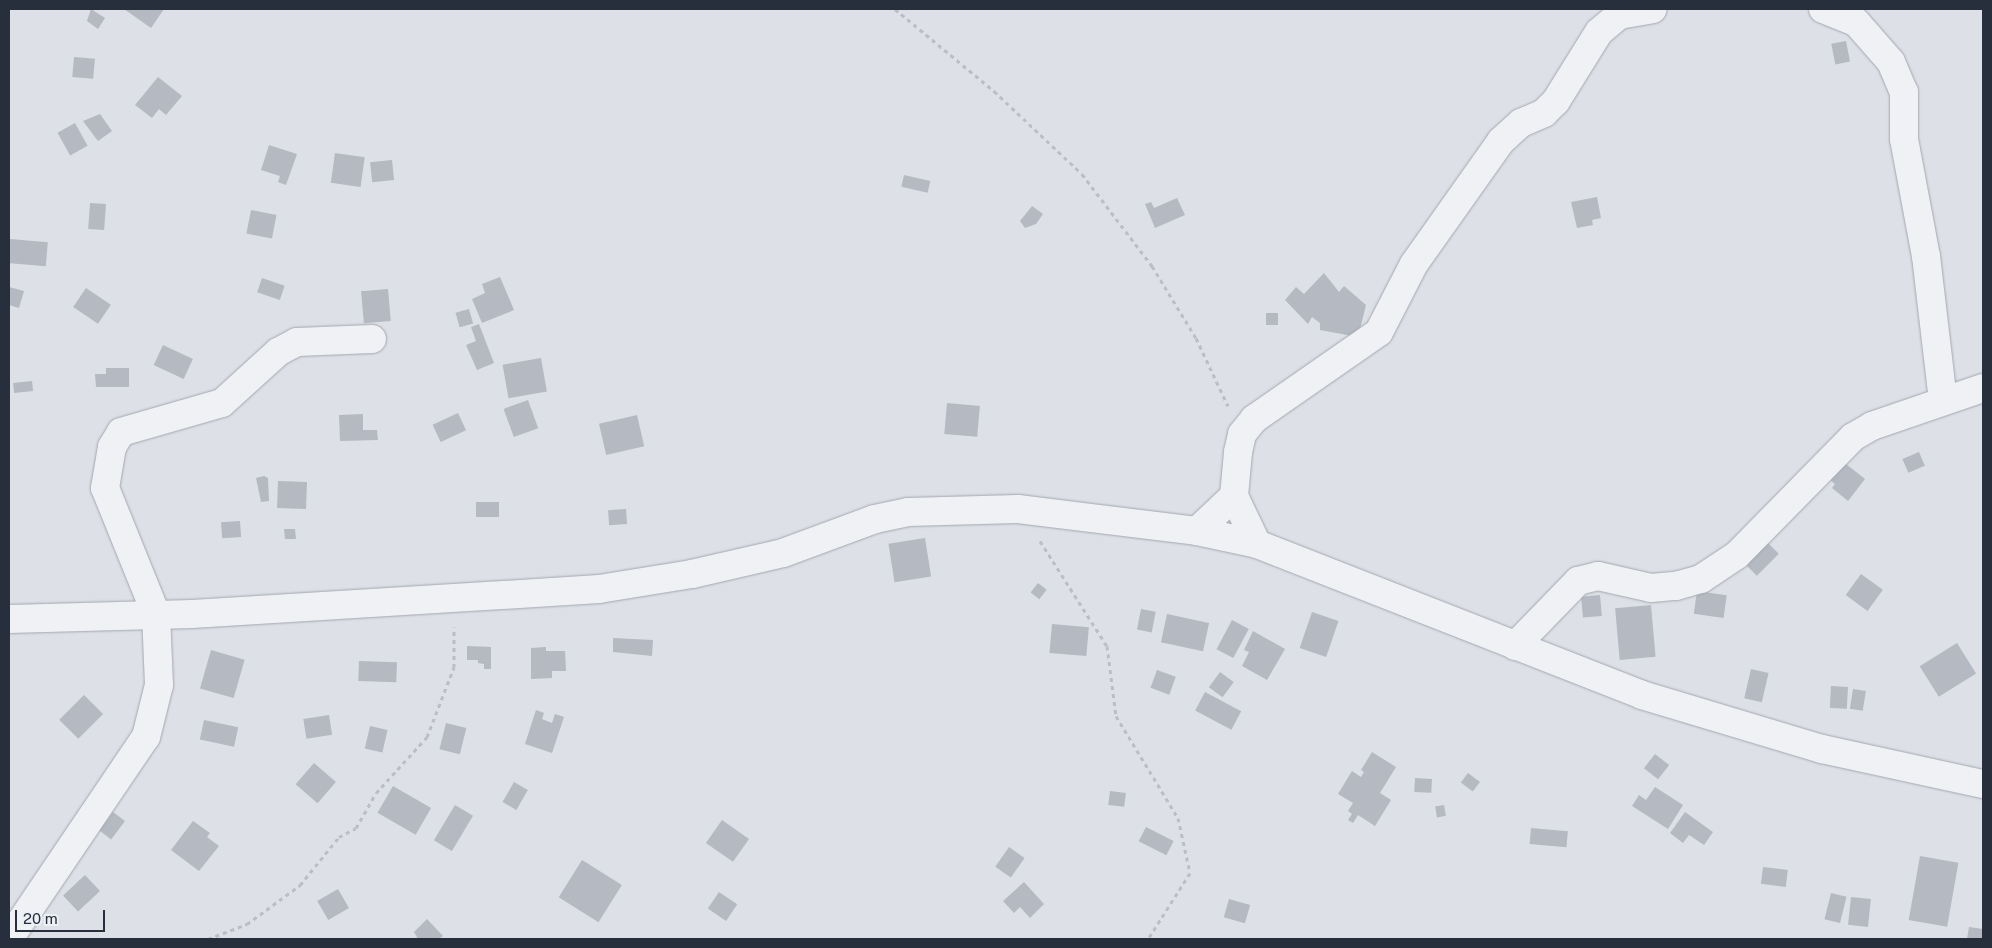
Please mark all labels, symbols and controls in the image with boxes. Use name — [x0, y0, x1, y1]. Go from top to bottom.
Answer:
scale bar — [18, 900, 108, 932]
text: 20 m — [23, 910, 58, 927]

